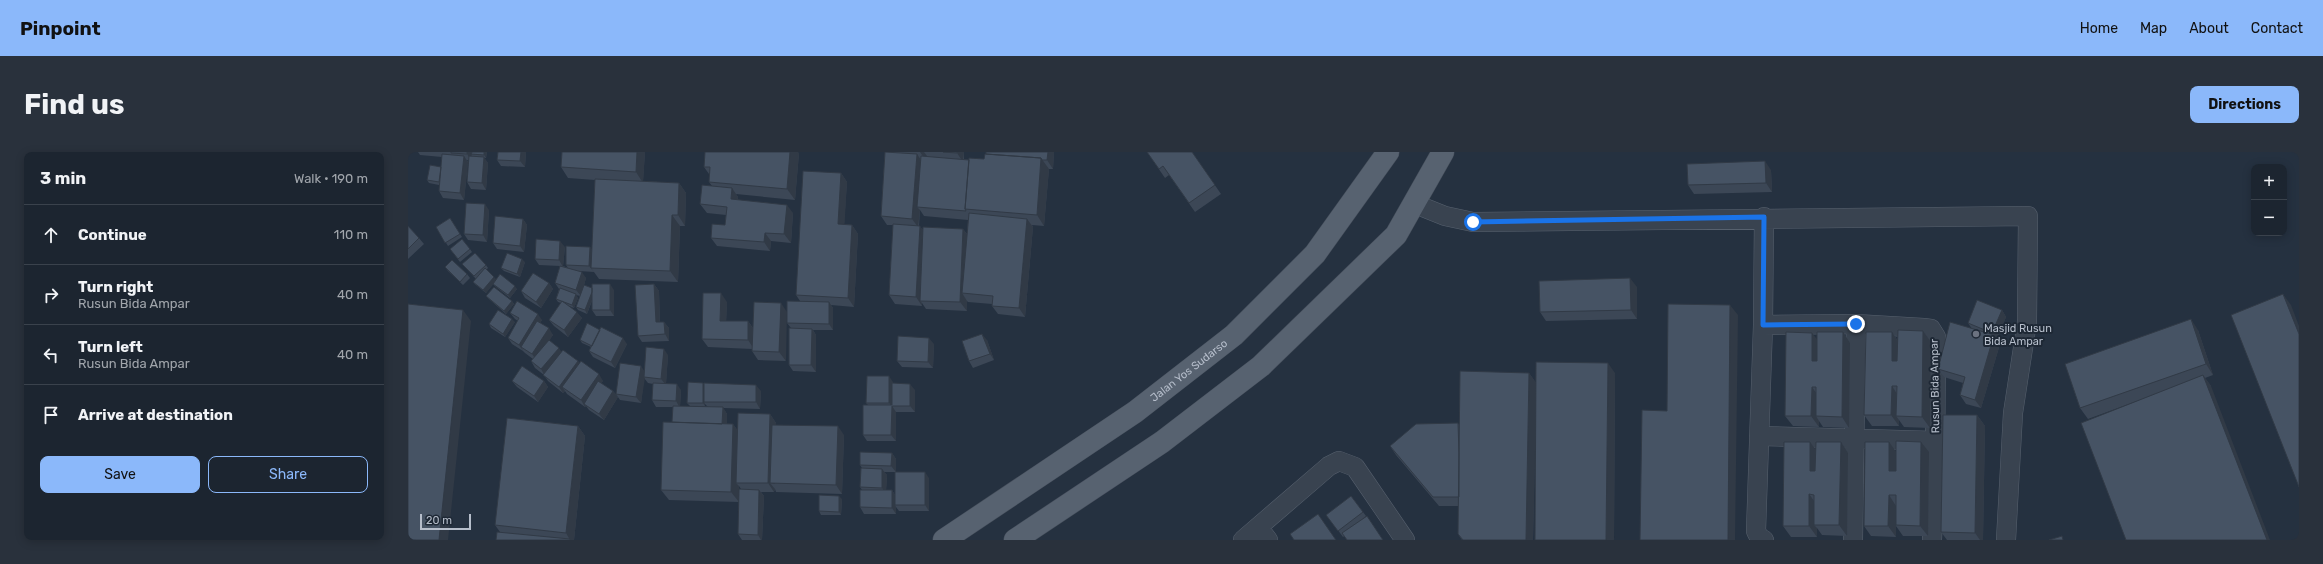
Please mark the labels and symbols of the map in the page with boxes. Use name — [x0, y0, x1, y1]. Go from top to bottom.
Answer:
route start — [1464, 213, 1482, 231]
route end — [1847, 315, 1865, 333]
place label: Masjid Rusun Bida Ampar — [1984, 322, 2052, 348]
marker: Masjid Rusun Bida Ampar — [1971, 329, 1981, 339]
street label: Jalan Yos Sudarso — [1148, 336, 1230, 404]
street label: Rusun Bida Ampar — [1928, 338, 1942, 433]
scale bar — [420, 512, 471, 531]

